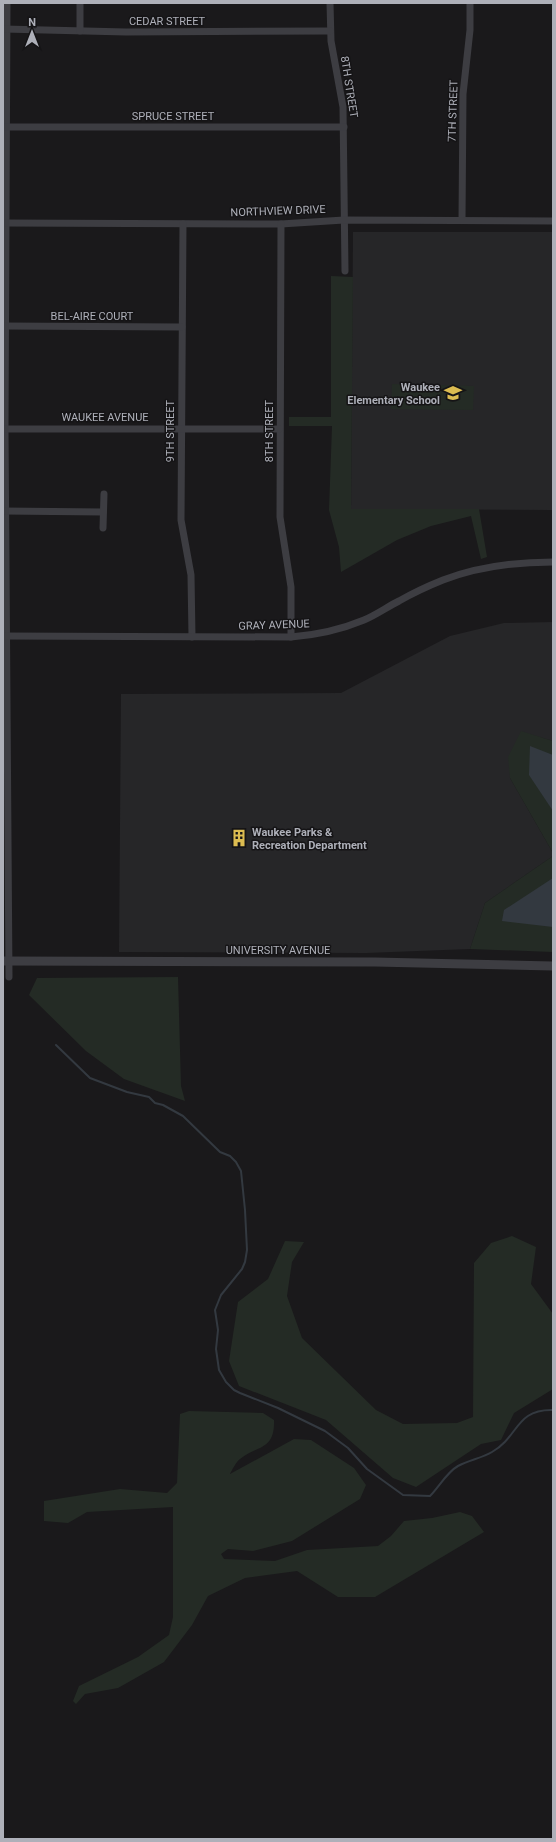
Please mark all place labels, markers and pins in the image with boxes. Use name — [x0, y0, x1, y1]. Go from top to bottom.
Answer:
place label: Waukee Elementary School — [347, 381, 440, 407]
school or university icon: Waukee Elementary School — [443, 383, 463, 403]
place label: Waukee Parks & Recreation Department — [252, 826, 367, 852]
building icon: Waukee Parks & Recreation Department — [229, 828, 249, 848]

